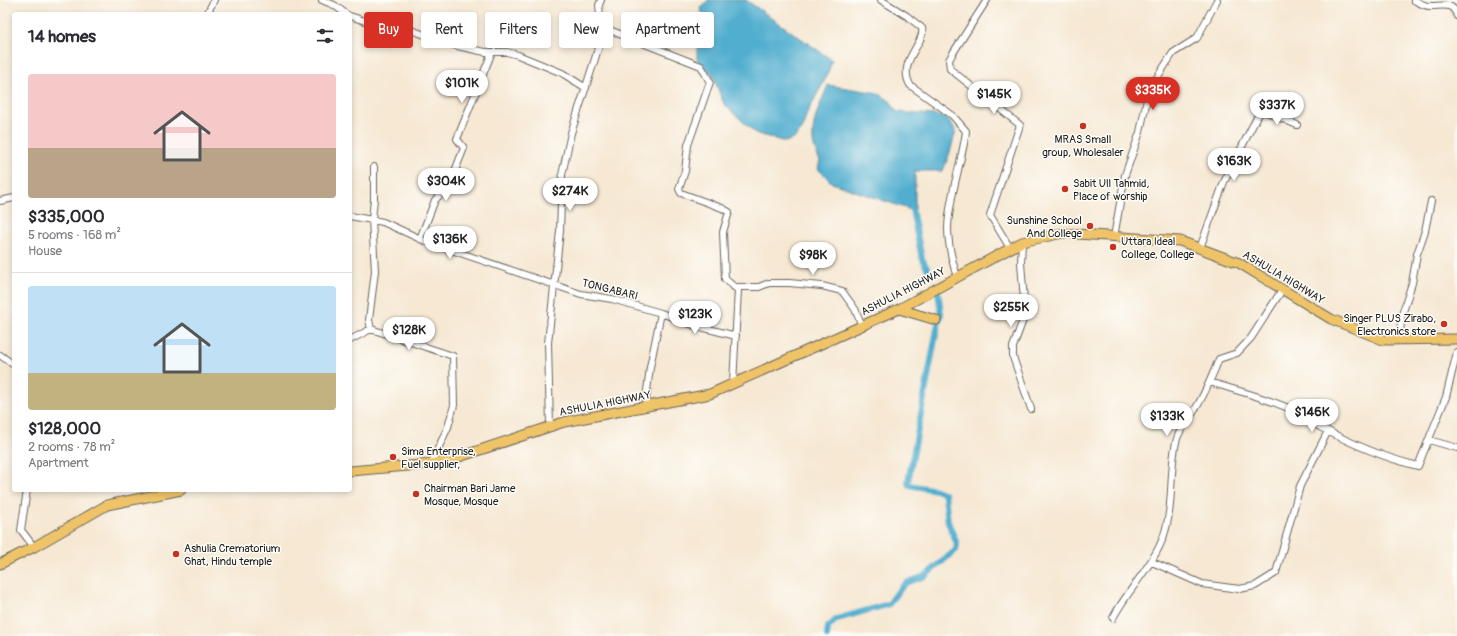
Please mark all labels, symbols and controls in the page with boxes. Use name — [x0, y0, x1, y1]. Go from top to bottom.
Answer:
chip: Buy — [364, 12, 413, 48]
chip: Rent — [421, 12, 477, 48]
chip: Filters — [485, 12, 551, 48]
chip: New — [559, 12, 613, 48]
chip: Apartment — [621, 12, 714, 48]
icon: filters — [314, 25, 336, 47]
text: 14 homes — [28, 26, 96, 47]
pin: $101K — [434, 70, 490, 104]
text: $101K — [445, 75, 479, 91]
pin: $335K — [1125, 77, 1181, 111]
pin: $145K — [966, 81, 1022, 115]
text: $335K — [1135, 82, 1171, 98]
text: $145K — [977, 86, 1011, 102]
pin: $337K — [1249, 92, 1305, 126]
text: $337K — [1259, 97, 1295, 113]
icon: home — [146, 100, 218, 172]
marker: MRAS Small group, Wholesaler — [1078, 121, 1088, 131]
place label: MRAS Small group, Wholesaler — [1042, 133, 1124, 159]
pin: $163K — [1206, 148, 1262, 182]
text: $163K — [1217, 153, 1251, 169]
pin: $304K — [418, 168, 474, 202]
text: $304K — [427, 173, 465, 189]
place label: Sabit Ull Tahmid, Place of worship — [1073, 177, 1149, 203]
pin: $274K — [542, 178, 598, 212]
text: $274K — [552, 183, 588, 199]
marker: Sabit Ull Tahmid, Place of worship — [1060, 184, 1070, 194]
text: $335,000 — [28, 206, 105, 227]
place label: Sunshine School And College — [1006, 214, 1083, 240]
marker: Sunshine School And College — [1085, 221, 1095, 231]
pin: $136K — [422, 226, 478, 260]
text: 5 rooms · 168 m² — [28, 227, 121, 243]
text: $136K — [433, 231, 467, 247]
place label: Uttara Ideal College, College — [1121, 235, 1195, 261]
pin: $98K — [789, 242, 837, 276]
marker: Uttara Ideal College, College — [1108, 242, 1118, 252]
text: House — [28, 243, 62, 259]
text: $98K — [799, 247, 827, 263]
street label: ASHULIA HIGHWAY — [1241, 248, 1327, 307]
street label: ASHULIA HIGHWAY — [859, 264, 948, 318]
street label: TONGABARI — [580, 276, 639, 303]
pin: $255K — [983, 294, 1039, 328]
text: $255K — [993, 299, 1029, 315]
pin: $123K — [667, 301, 723, 335]
text: $123K — [678, 306, 712, 322]
icon: home — [146, 312, 218, 384]
place label: Singer PLUS Zirabo, Electronics store — [1343, 312, 1437, 338]
pin: $128K — [381, 317, 437, 351]
marker: Singer PLUS Zirabo, Electronics store — [1439, 319, 1449, 329]
text: $128K — [392, 322, 426, 338]
street label: ASHULIA HIGHWAY — [558, 388, 653, 419]
pin: $146K — [1284, 399, 1340, 433]
pin: $133K — [1139, 403, 1195, 437]
text: $146K — [1294, 404, 1330, 420]
text: $133K — [1150, 408, 1184, 424]
text: $128,000 — [28, 418, 101, 439]
text: 2 rooms · 78 m² — [28, 439, 115, 455]
place label: Sima Enterprise, Fuel supplier, — [401, 445, 476, 471]
marker: Sima Enterprise, Fuel supplier, — [388, 452, 398, 462]
text: Apartment — [28, 455, 89, 471]
place label: Chairman Bari Jame Mosque, Mosque — [424, 482, 516, 508]
marker: Chairman Bari Jame Mosque, Mosque — [411, 489, 421, 499]
place label: Ashulia Crematorium Ghat, Hindu temple — [184, 542, 281, 568]
marker: Ashulia Crematorium Ghat, Hindu temple — [171, 549, 181, 559]

